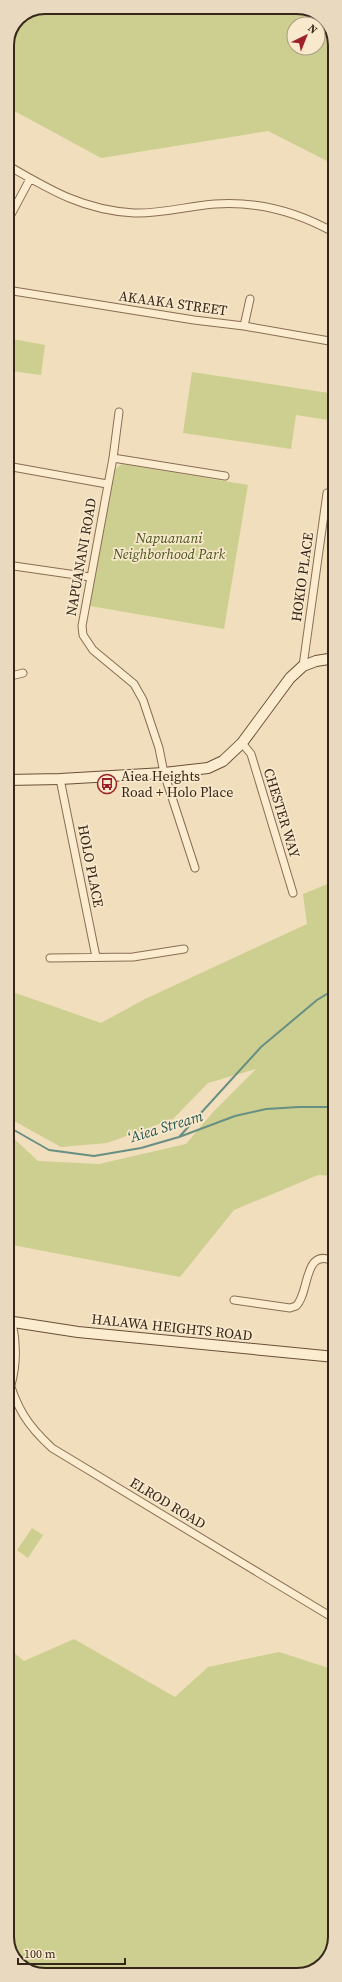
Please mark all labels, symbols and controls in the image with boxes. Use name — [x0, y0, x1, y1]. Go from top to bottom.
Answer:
north arrow — [286, 16, 326, 56]
text: N — [304, 21, 321, 37]
street label: AKAAKA STREET — [118, 285, 229, 321]
street label: NAPUANANI ROAD — [61, 496, 101, 618]
park label: Napuanani Neighborhood Park — [112, 528, 225, 564]
street label: HOKIO PLACE — [286, 531, 318, 623]
place label: Aiea Heights Road + Holo Place — [121, 766, 233, 802]
street label: CHESTER WAY — [259, 766, 305, 861]
bus stop icon: Aiea Heights Road + Holo Place — [96, 773, 118, 795]
street label: HOLO PLACE — [73, 823, 109, 909]
water label: ʻAiea Stream — [124, 1105, 206, 1148]
street label: HALAWA HEIGHTS ROAD — [90, 1309, 254, 1345]
street label: ELROD ROAD — [126, 1472, 210, 1534]
scale bar — [18, 1940, 125, 1966]
text: 100 m — [24, 1946, 56, 1962]

